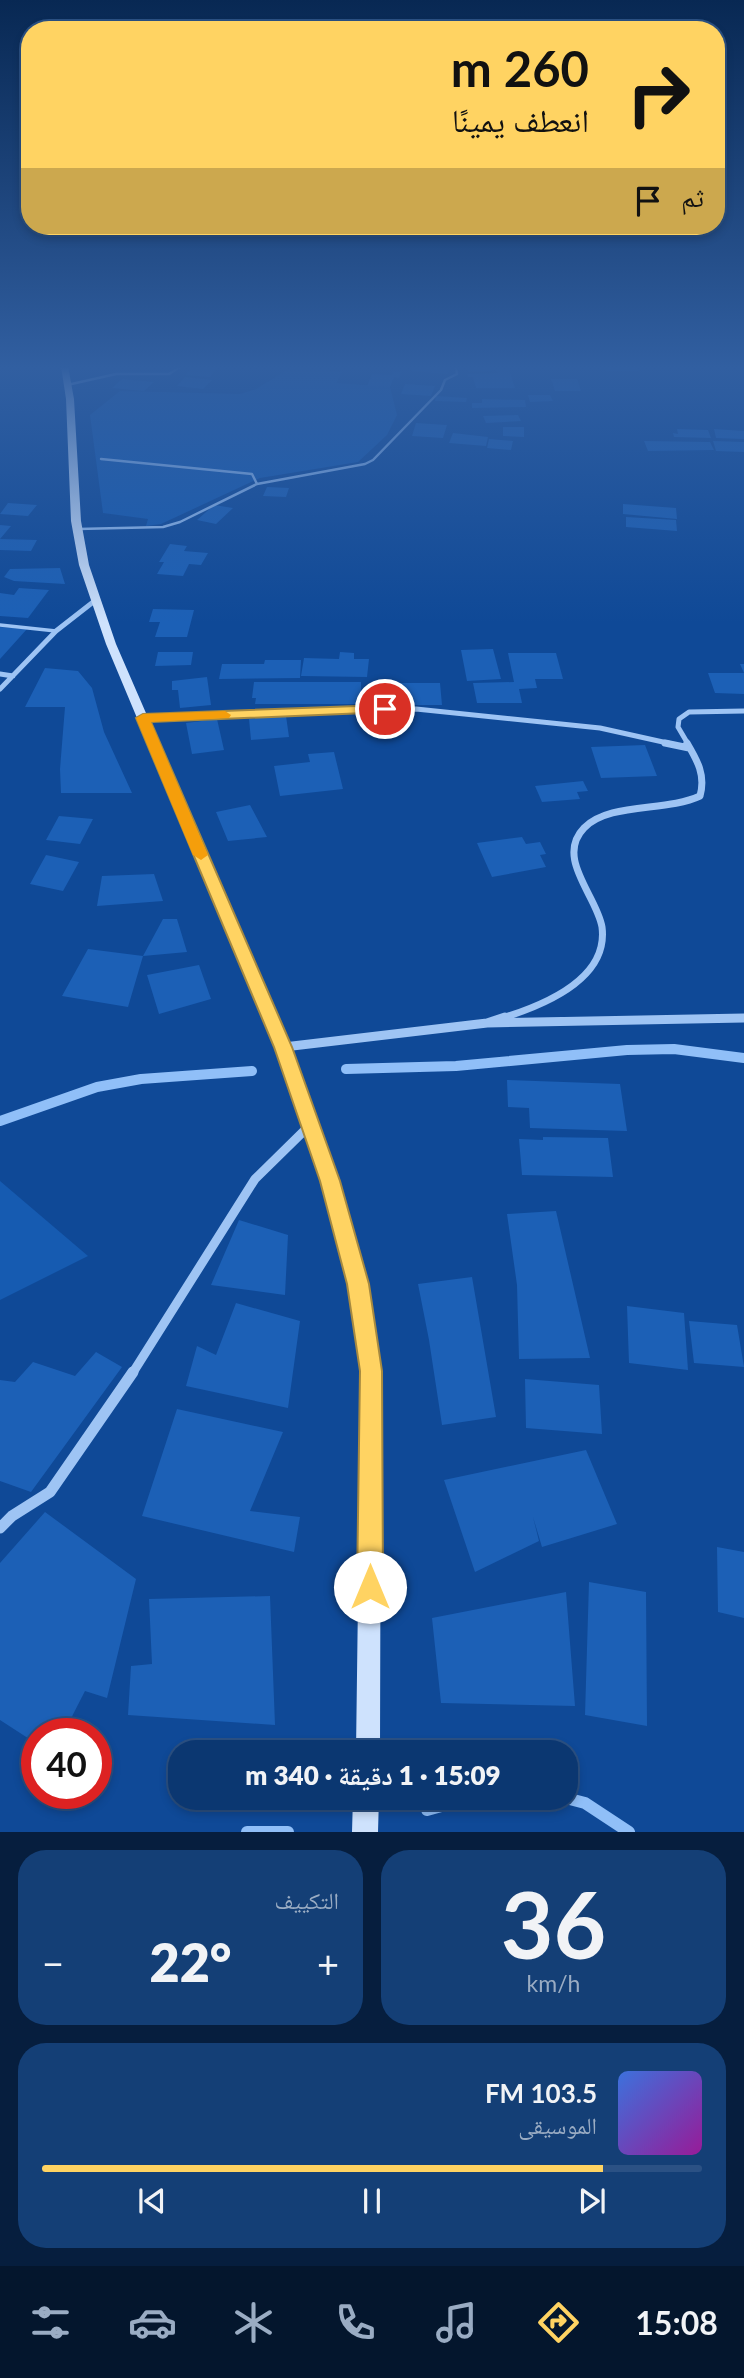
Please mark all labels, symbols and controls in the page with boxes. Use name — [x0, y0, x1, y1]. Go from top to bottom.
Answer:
text: 260 m — [451, 39, 589, 97]
icon: right — [613, 49, 704, 140]
text: انعطف يمينًا — [452, 100, 589, 139]
text: ثم — [681, 181, 704, 213]
icon: arrive — [629, 182, 667, 220]
pin — [355, 679, 415, 739]
icon: arrive — [366, 690, 404, 728]
position arrow — [333, 1550, 407, 1624]
speed limit sign: 40 — [21, 1718, 112, 1809]
text: 15:09 · 1 دقيقة · 340 m — [245, 1759, 501, 1791]
text: 36 — [501, 1869, 606, 1978]
text: التكييف — [274, 1886, 339, 1914]
text: 22° — [150, 1931, 231, 1993]
text: − — [42, 1940, 64, 1986]
text: + — [317, 1940, 339, 1986]
text: km/h — [527, 1969, 580, 1997]
text: 103.5 FM — [485, 2077, 597, 2109]
text: الموسيقى — [518, 2111, 597, 2139]
icon: previous — [133, 2182, 171, 2220]
icon: pause — [353, 2182, 391, 2220]
icon: next — [573, 2182, 611, 2220]
icon: filters — [26, 2298, 75, 2347]
icon: car — [128, 2298, 177, 2347]
icon: climate — [229, 2298, 278, 2347]
icon: phone — [331, 2298, 380, 2347]
icon: music — [432, 2298, 481, 2347]
icon: directions — [534, 2298, 583, 2347]
text: 15:08 — [635, 2303, 718, 2342]

